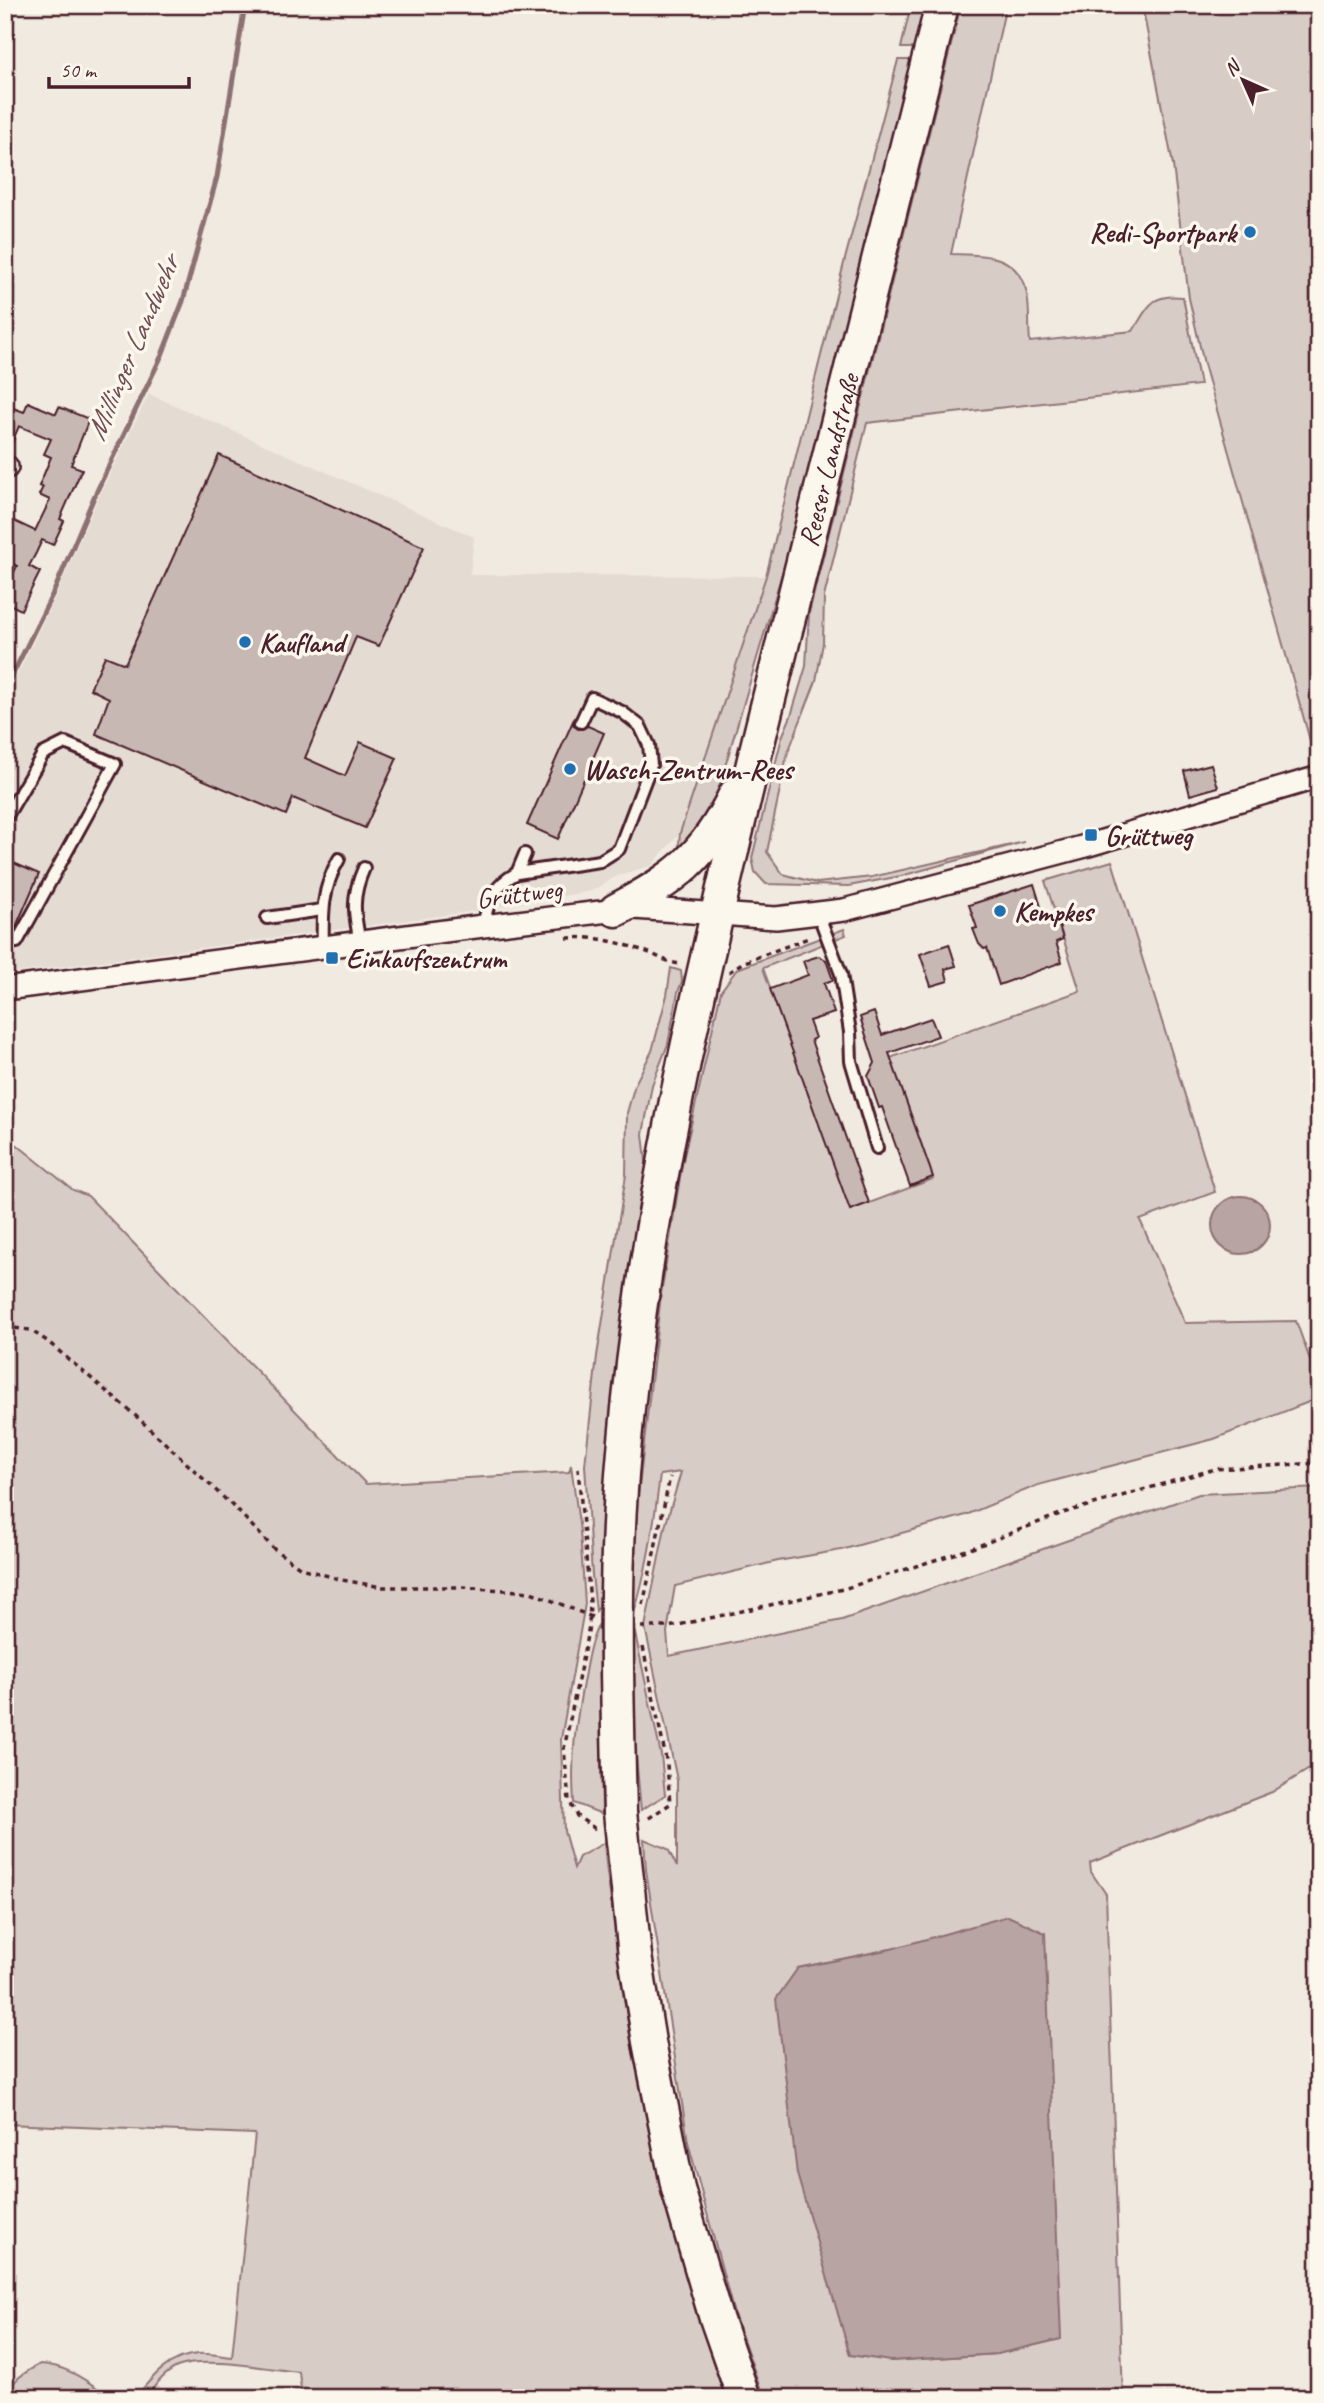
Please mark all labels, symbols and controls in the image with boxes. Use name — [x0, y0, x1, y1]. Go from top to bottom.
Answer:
scale bar — [49, 46, 189, 90]
north arrow — [1208, 46, 1278, 116]
text: N — [1219, 54, 1247, 81]
text: 50 m — [60, 57, 98, 83]
place label: Redi-Sportpark — [1089, 215, 1239, 250]
marker: Redi-Sportpark — [1242, 224, 1258, 240]
water label: Millinger Landwehr — [76, 246, 190, 446]
street label: Reeser Landstraße — [790, 368, 867, 550]
place label: Kaufland — [259, 625, 348, 660]
marker: Kaufland — [237, 634, 253, 650]
place label: Wasch-Zentrum-Rees — [584, 752, 796, 787]
marker: Wasch-Zentrum-Rees — [562, 761, 578, 777]
place label: Grüttweg — [1105, 818, 1194, 853]
marker: Grüttweg — [1083, 827, 1099, 843]
street label: Grüttweg — [474, 871, 565, 916]
place label: Kempkes — [1014, 894, 1096, 929]
marker: Kempkes — [992, 903, 1008, 919]
place label: Einkaufszentrum — [346, 941, 509, 976]
marker: Einkaufszentrum — [324, 950, 340, 966]

